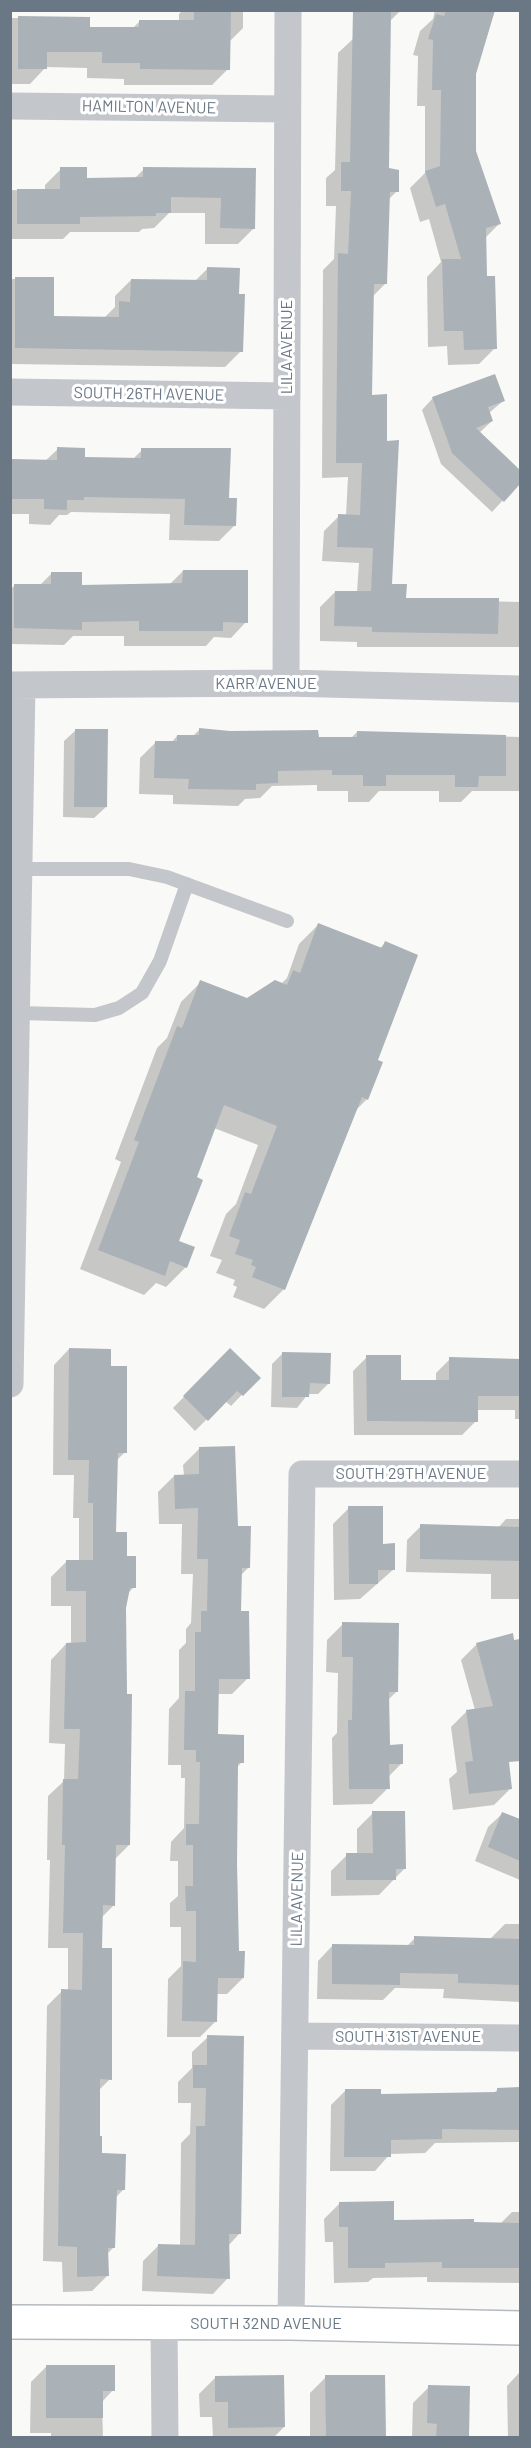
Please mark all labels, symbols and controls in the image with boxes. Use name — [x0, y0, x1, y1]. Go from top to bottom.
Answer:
street label: HAMILTON AVENUE — [82, 96, 216, 118]
street label: LILA AVENUE — [277, 300, 297, 394]
street label: SOUTH 26TH AVENUE — [73, 383, 225, 405]
street label: KARR AVENUE — [215, 674, 317, 694]
street label: SOUTH 29TH AVENUE — [336, 1464, 486, 1484]
street label: LILA AVENUE — [287, 1852, 307, 1946]
street label: SOUTH 31ST AVENUE — [335, 2027, 481, 2047]
street label: SOUTH 32ND AVENUE — [190, 2314, 342, 2334]

